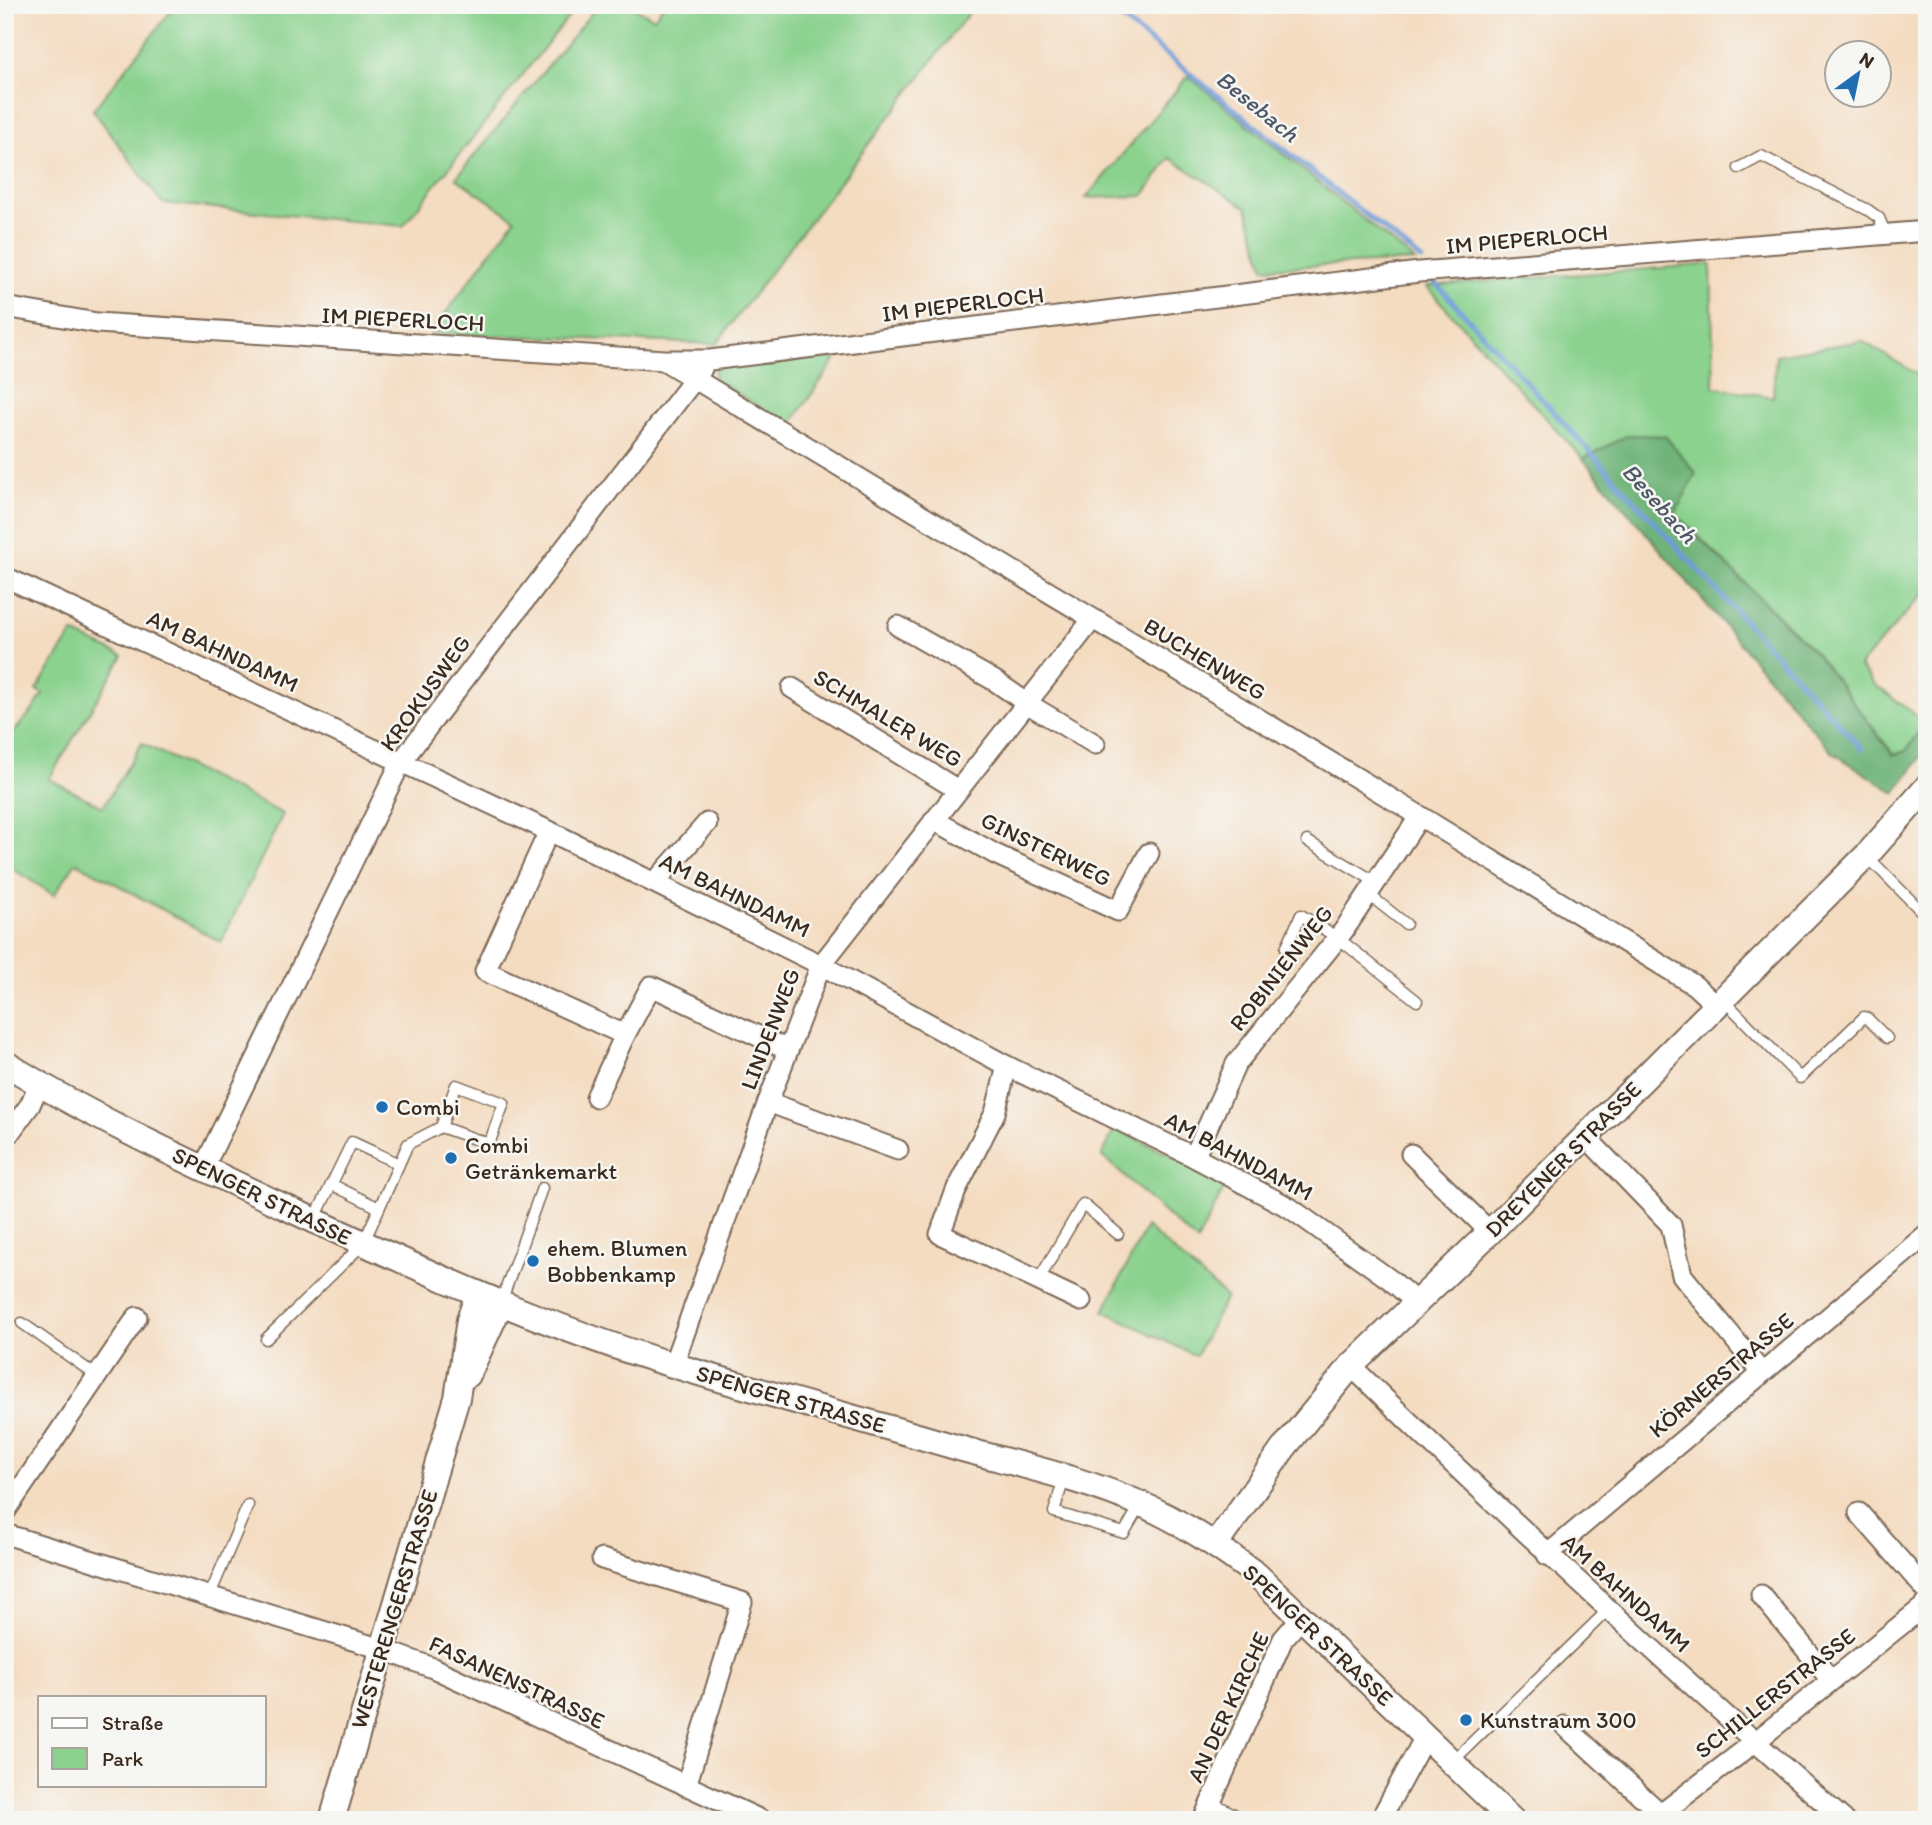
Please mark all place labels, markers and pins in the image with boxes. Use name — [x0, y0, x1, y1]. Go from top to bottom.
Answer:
place label: Combi — [396, 1093, 460, 1121]
marker: Combi — [374, 1099, 390, 1115]
place label: Combi Getränkemarkt — [465, 1131, 617, 1185]
marker: Combi Getränkemarkt — [443, 1150, 459, 1166]
place label: ehem. Blumen Bobbenkamp — [547, 1234, 687, 1288]
marker: ehem. Blumen Bobbenkamp — [525, 1253, 541, 1269]
place label: Kunstraum 300 — [1480, 1706, 1637, 1734]
marker: Kunstraum 300 — [1458, 1712, 1474, 1728]

